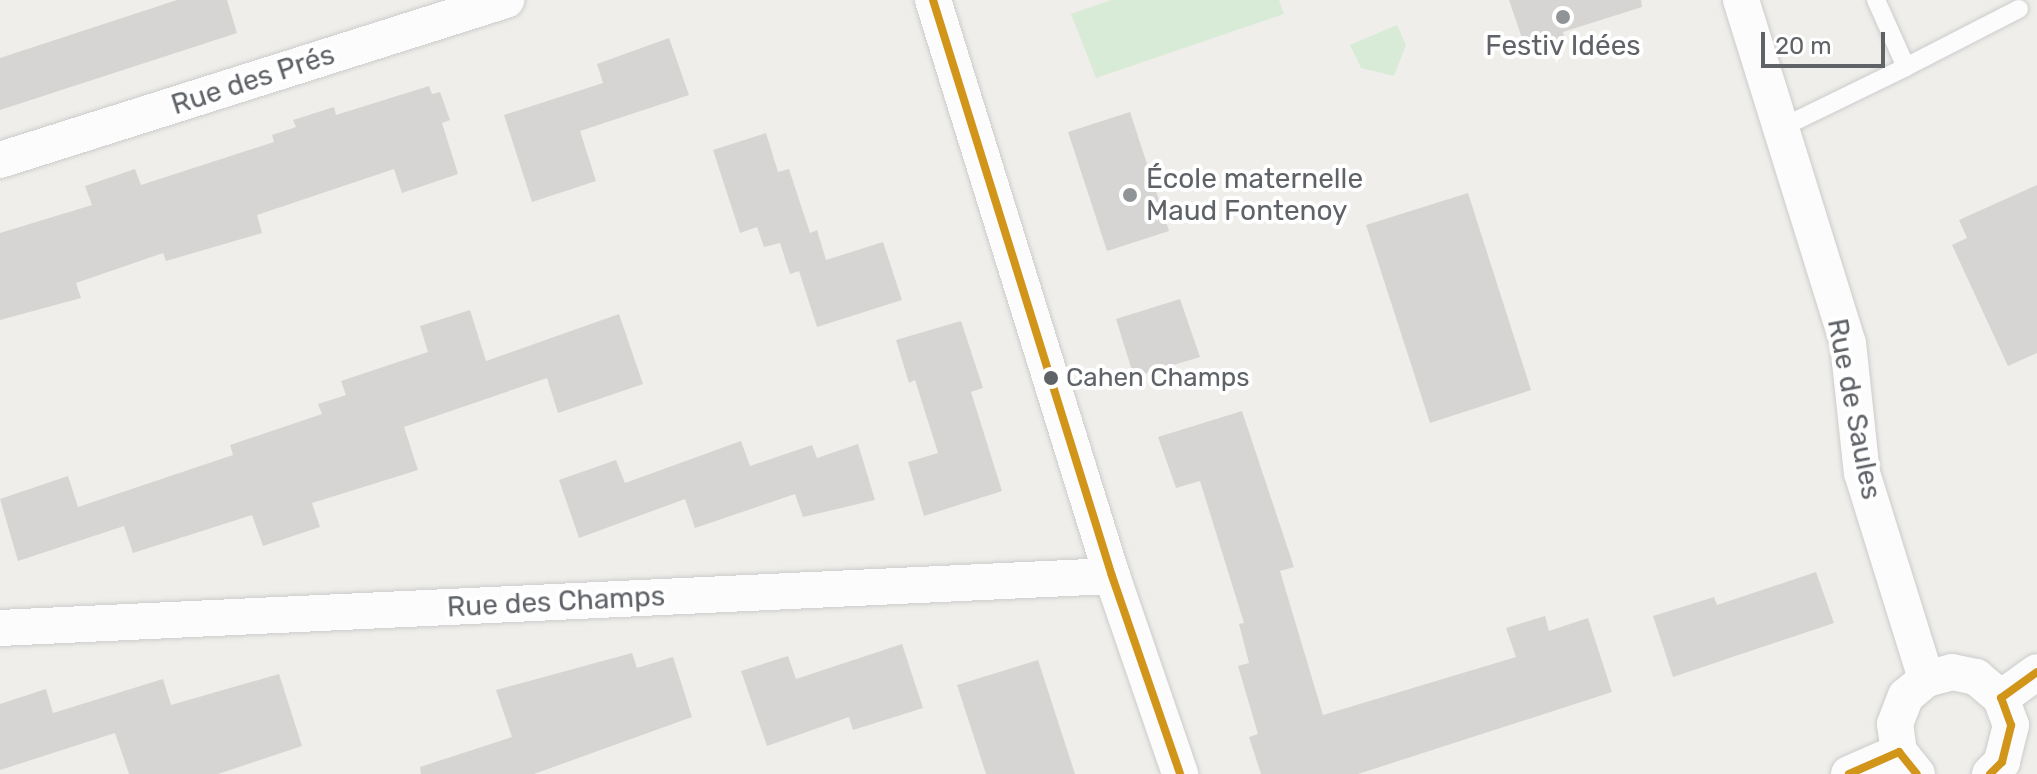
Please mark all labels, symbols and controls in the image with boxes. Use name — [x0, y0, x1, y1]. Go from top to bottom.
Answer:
marker: Festiv Idées — [1554, 8, 1572, 26]
scale bar — [1765, 16, 1889, 66]
place label: Festiv Idées — [1485, 29, 1641, 63]
text: 20 m — [1775, 32, 1832, 60]
street label: Rue des Prés — [167, 38, 339, 122]
place label: École maternelle Maud Fontenoy — [1146, 162, 1363, 228]
marker: École maternelle Maud Fontenoy — [1121, 186, 1139, 204]
street label: Rue de Saules — [1820, 316, 1888, 502]
place label: Cahen Champs — [1066, 362, 1250, 394]
marker: Cahen Champs — [1043, 370, 1059, 386]
street label: Rue des Champs — [446, 580, 666, 624]

